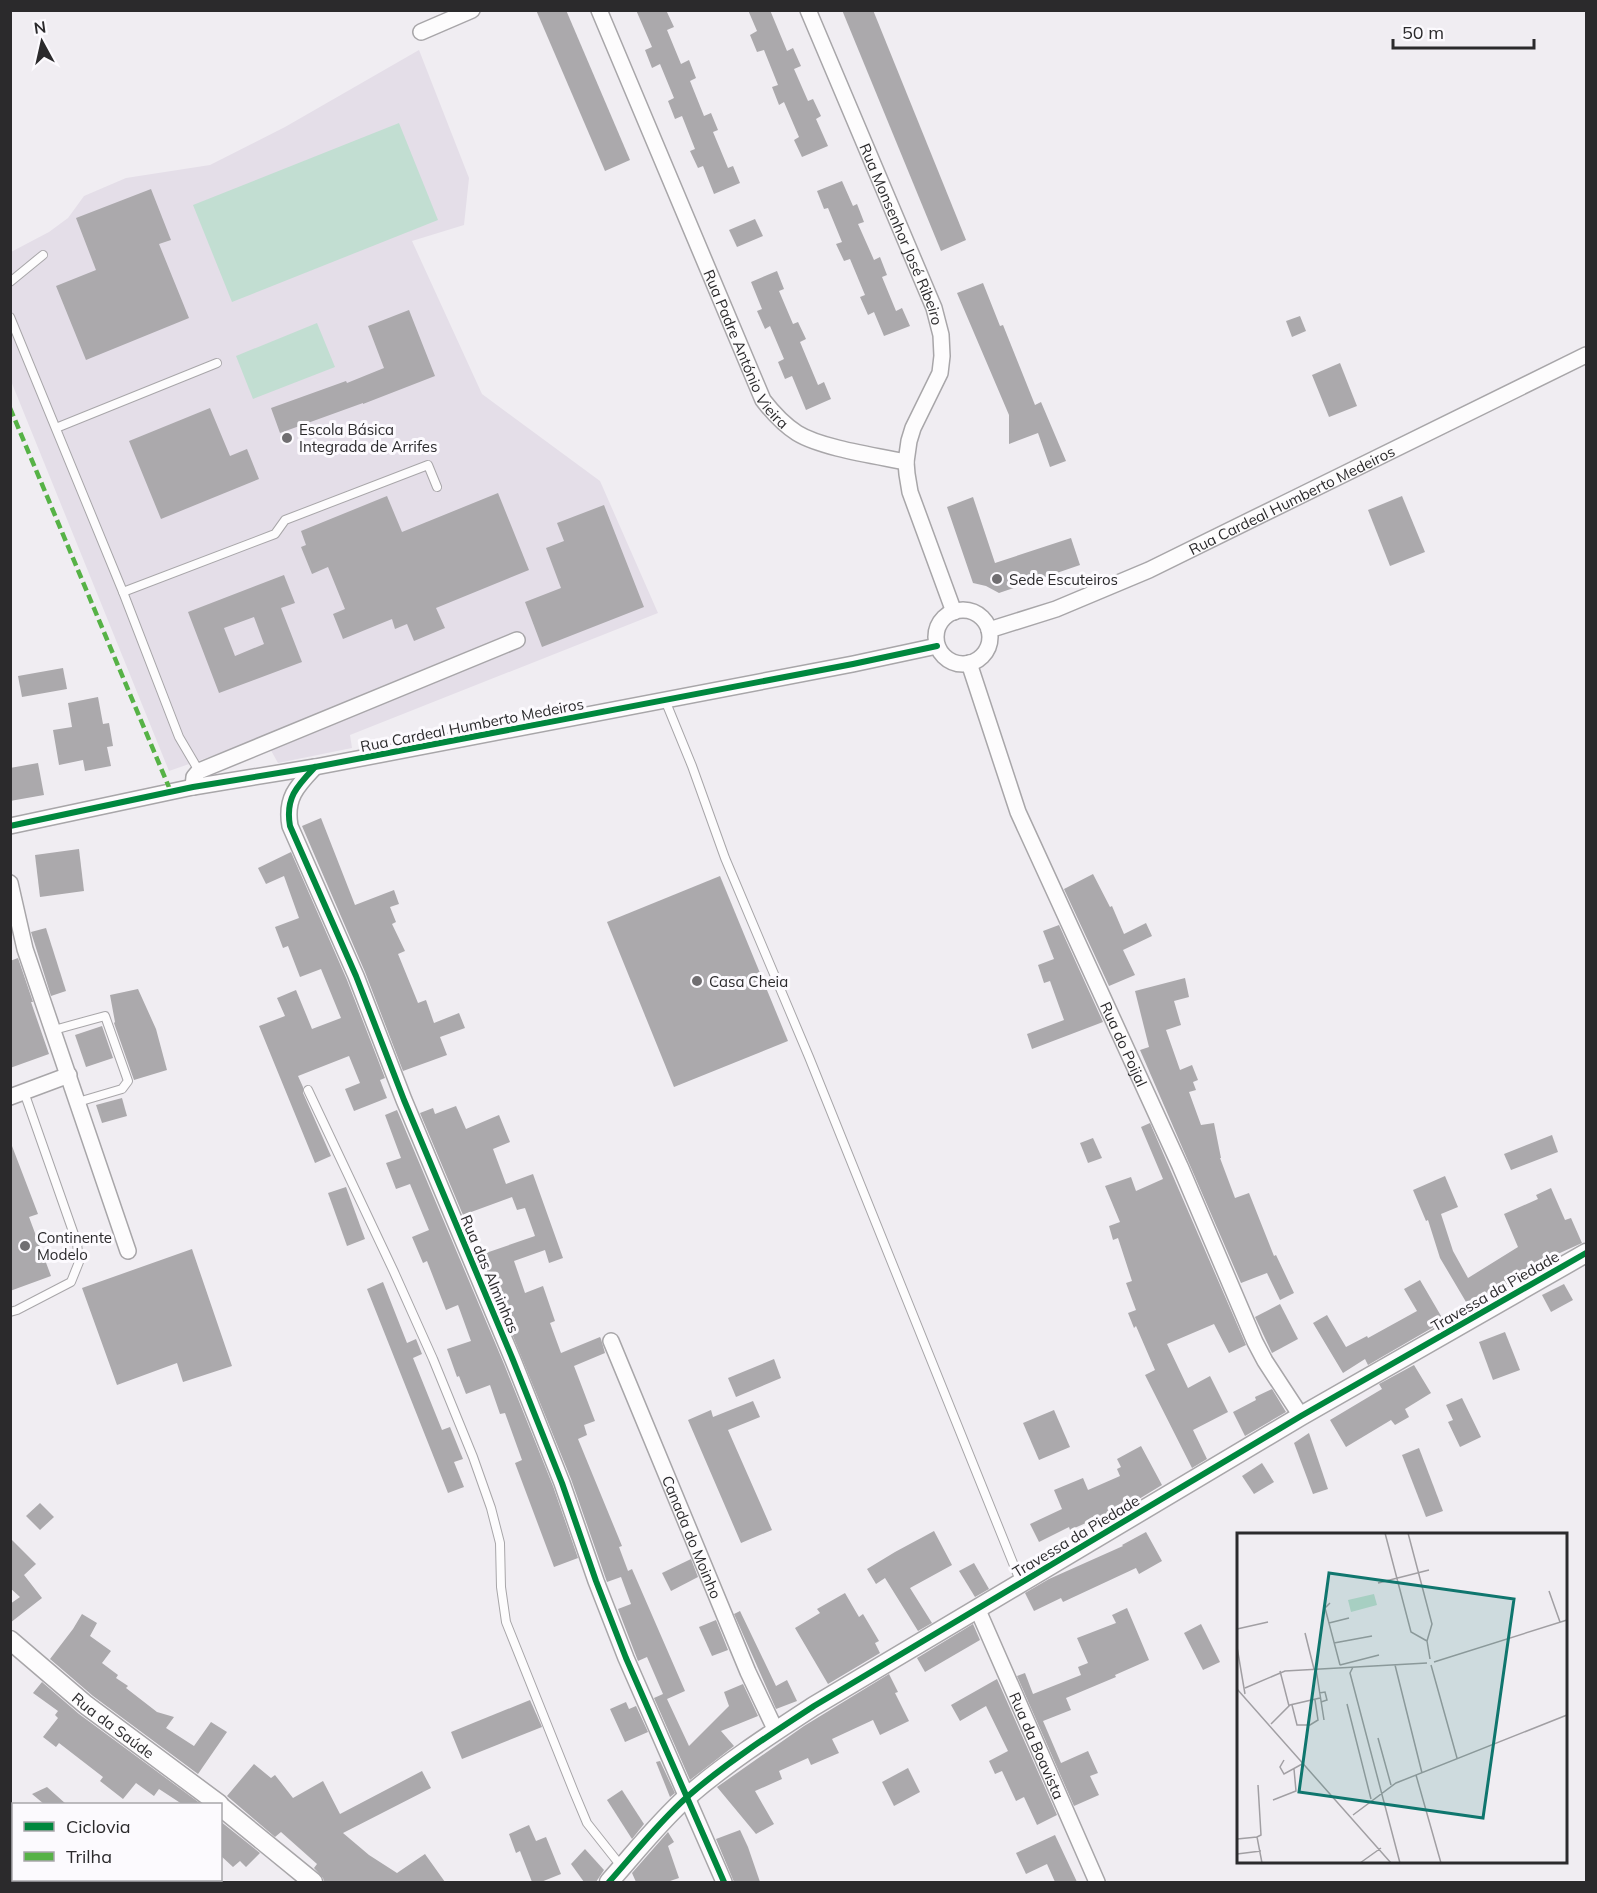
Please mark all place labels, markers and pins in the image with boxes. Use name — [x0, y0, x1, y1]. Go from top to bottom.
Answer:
place label: Escola Básica Integrada de Arrifes — [299, 420, 437, 456]
marker: Escola Básica Integrada de Arrifes — [280, 431, 294, 445]
place label: Sede Escuteiros — [1009, 570, 1118, 589]
marker: Sede Escuteiros — [990, 572, 1004, 586]
place label: Casa Cheia — [709, 972, 788, 991]
marker: Casa Cheia — [690, 974, 704, 988]
place label: Continente Modelo — [37, 1228, 112, 1264]
marker: Continente Modelo — [18, 1239, 32, 1253]

